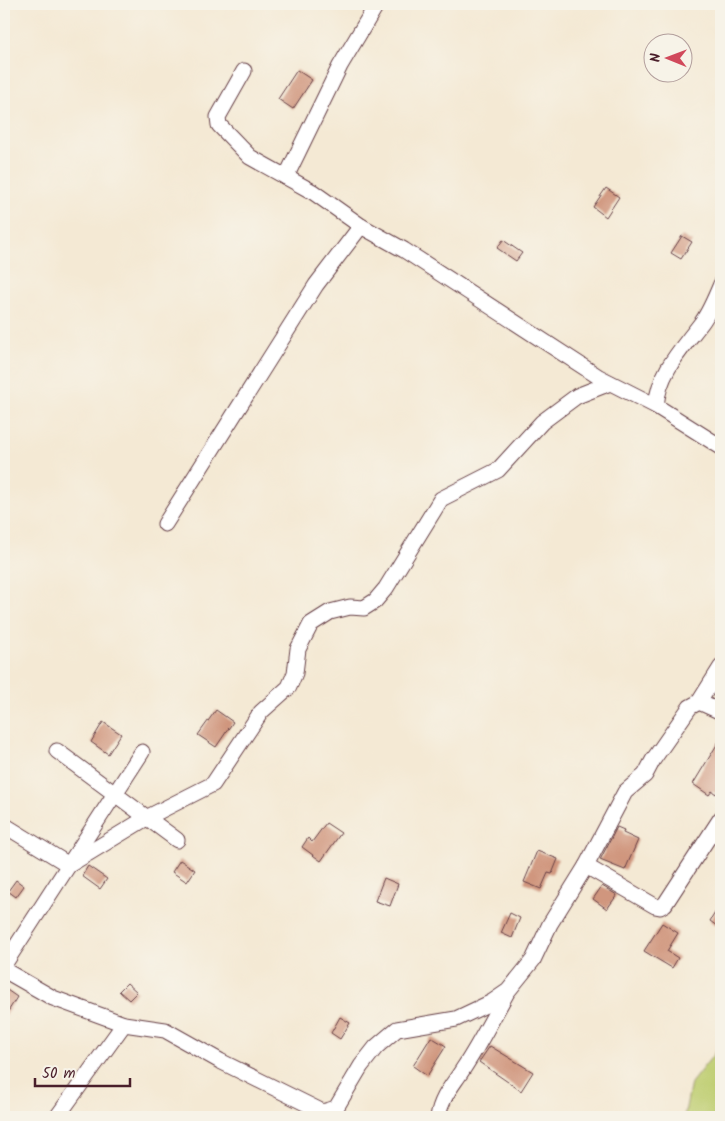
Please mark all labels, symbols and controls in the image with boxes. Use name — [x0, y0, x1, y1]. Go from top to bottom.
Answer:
north arrow — [642, 32, 692, 82]
text: N — [645, 53, 667, 62]
scale bar — [35, 1056, 130, 1088]
text: 50 m — [42, 1062, 76, 1086]

